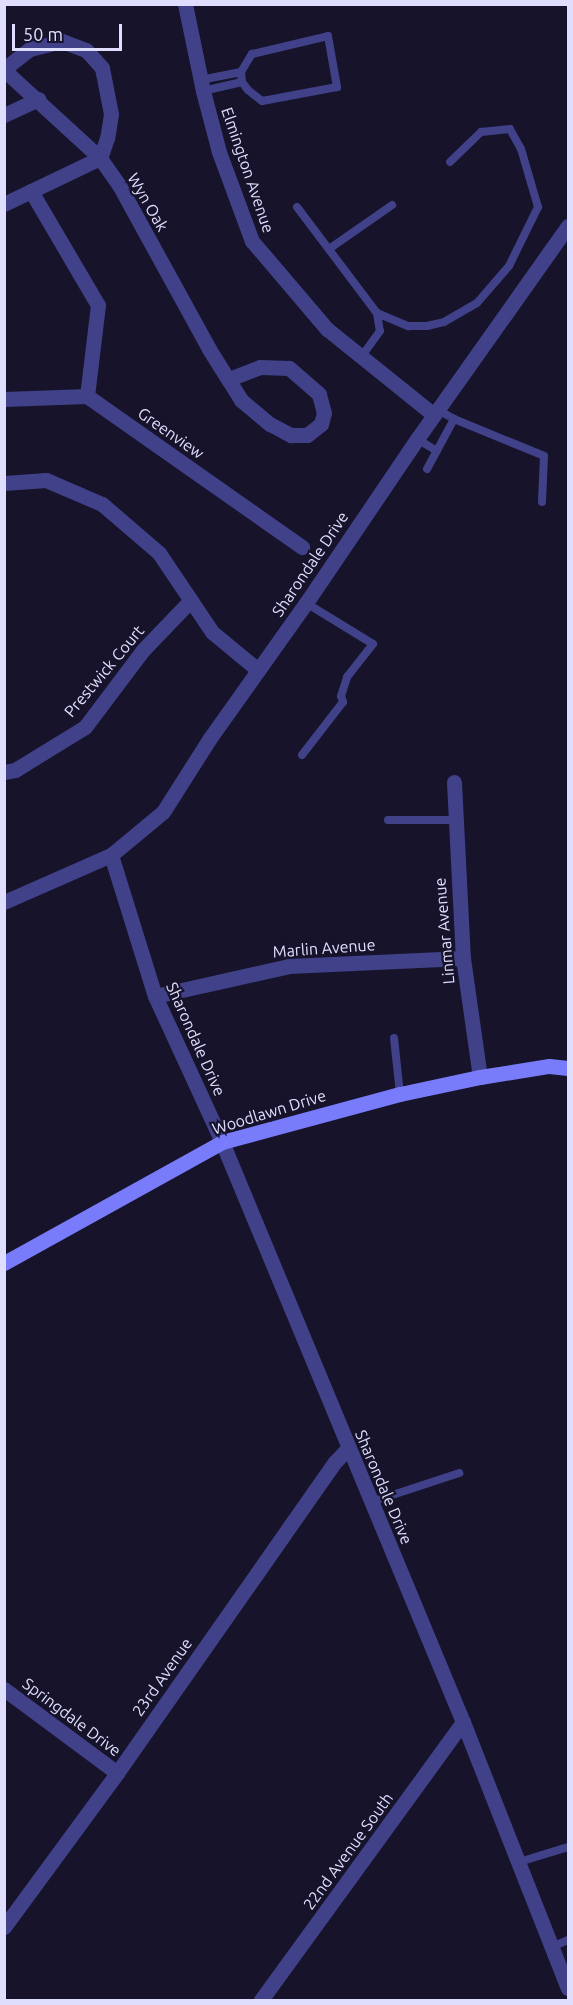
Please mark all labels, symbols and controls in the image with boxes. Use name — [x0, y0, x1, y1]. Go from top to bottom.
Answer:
scale bar — [15, 12, 124, 50]
text: 50 m — [23, 24, 63, 44]
street label: Elmington Avenue — [218, 105, 278, 235]
street label: Wyn Oak — [124, 169, 172, 235]
street label: Greenview — [134, 403, 208, 463]
street label: Sharondale Drive — [268, 508, 352, 620]
street label: Prestwick Court — [60, 621, 148, 721]
street label: Linmar Avenue — [430, 877, 458, 985]
street label: Marlin Avenue — [272, 935, 376, 961]
street label: Sharondale Drive — [162, 979, 230, 1099]
street label: Woodlawn Drive — [210, 1086, 328, 1138]
street label: Sharondale Drive — [351, 1427, 417, 1547]
street label: 23rd Avenue — [128, 1634, 196, 1720]
street label: Springdale Drive — [19, 1674, 125, 1760]
street label: 22nd Avenue South — [299, 1789, 397, 1913]

